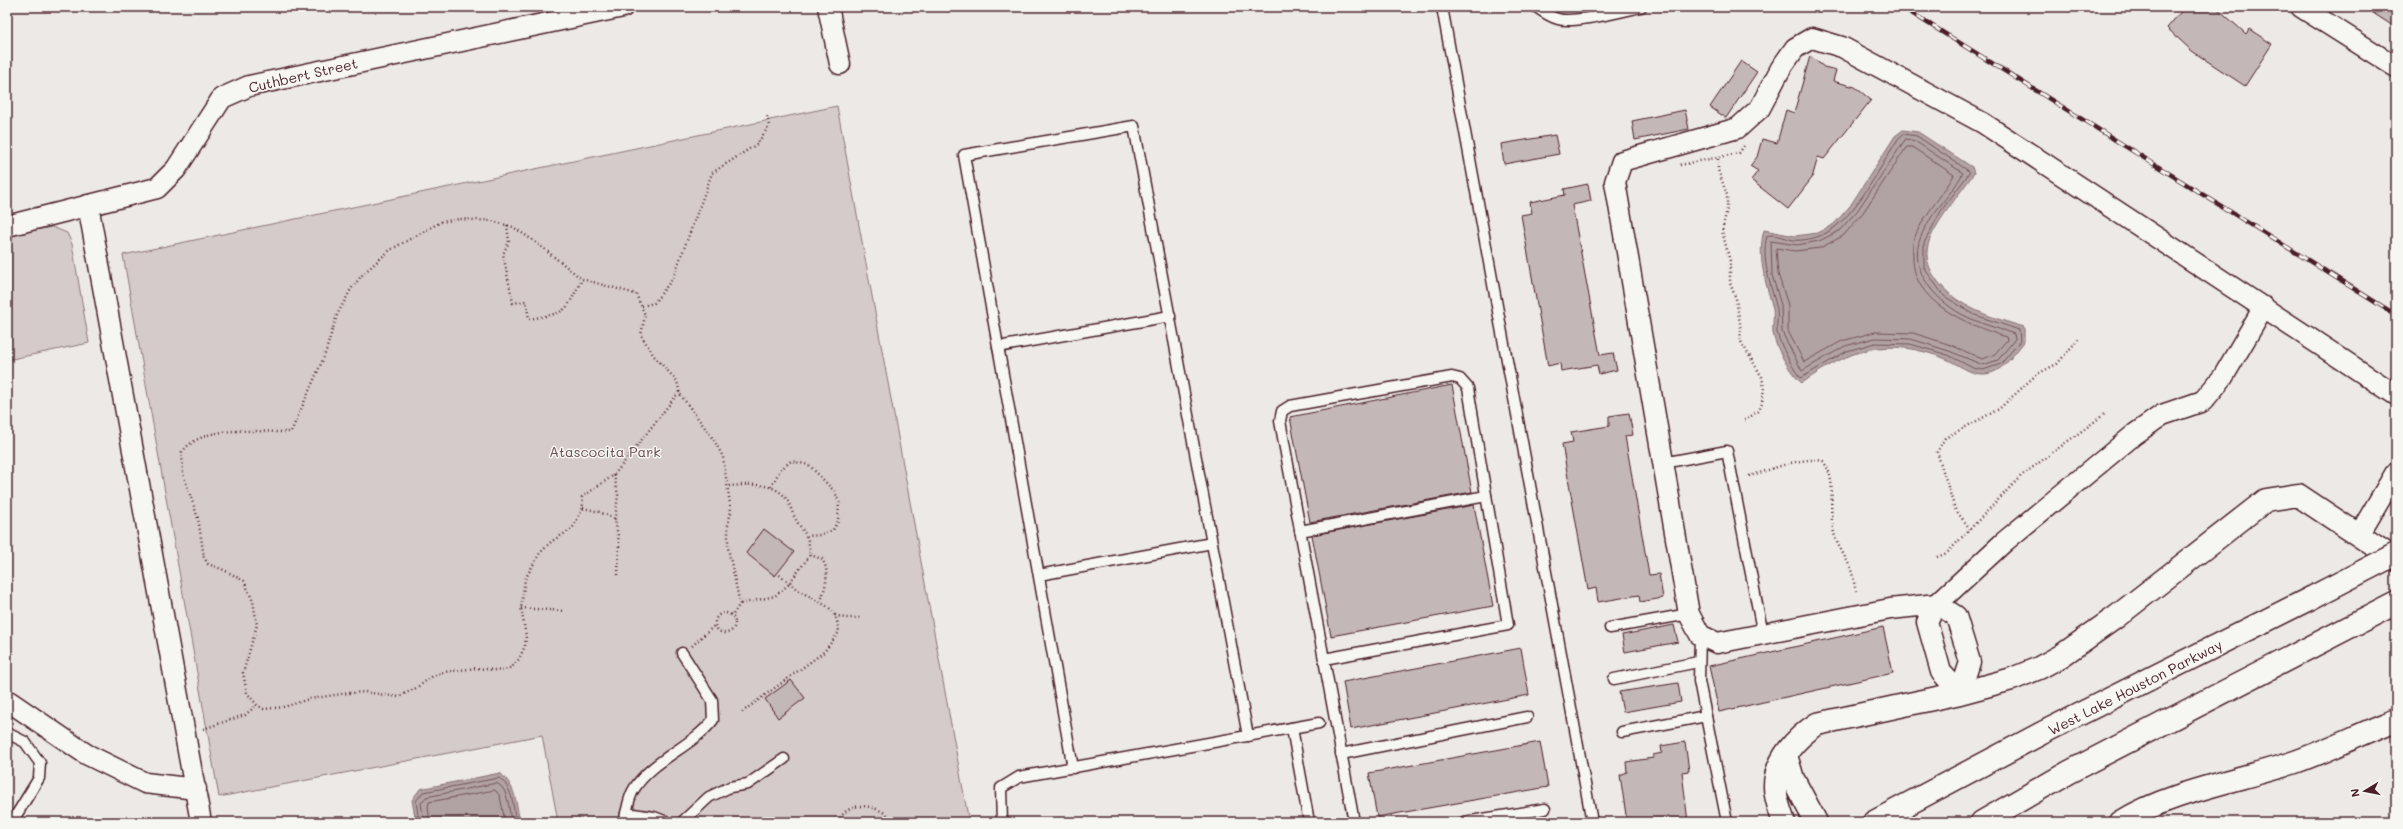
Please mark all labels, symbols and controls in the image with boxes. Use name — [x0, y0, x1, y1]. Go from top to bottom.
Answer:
street label: Cuthbert Street — [247, 53, 359, 97]
park label: Atascocita Park — [549, 442, 661, 461]
street label: West Lake Houston Parkway — [2045, 635, 2225, 739]
north arrow — [2345, 771, 2385, 811]
text: N — [2347, 787, 2363, 798]

